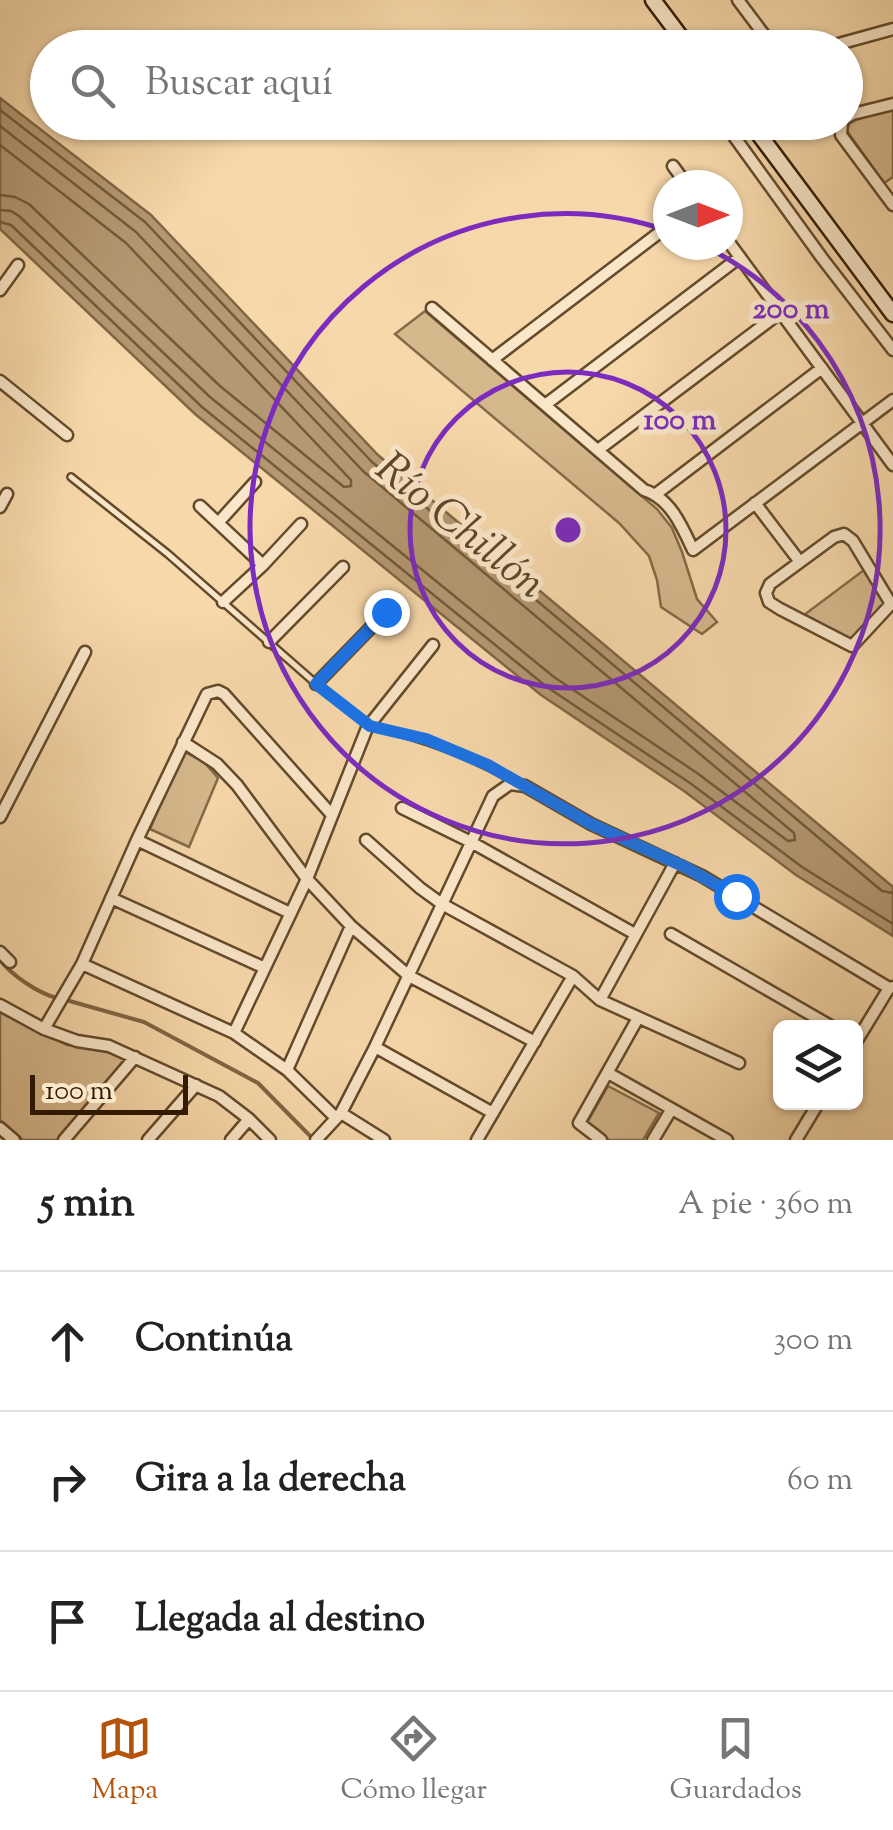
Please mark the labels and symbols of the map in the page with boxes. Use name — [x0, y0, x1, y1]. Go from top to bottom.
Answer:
north arrow — [653, 170, 743, 260]
text: 200 m — [753, 289, 830, 332]
text: 100 m — [644, 400, 717, 443]
water label: Río Chillón — [360, 439, 558, 617]
centre of rings — [550, 512, 586, 548]
route end — [364, 590, 410, 636]
route start — [714, 874, 760, 920]
scale bar — [30, 1070, 188, 1114]

